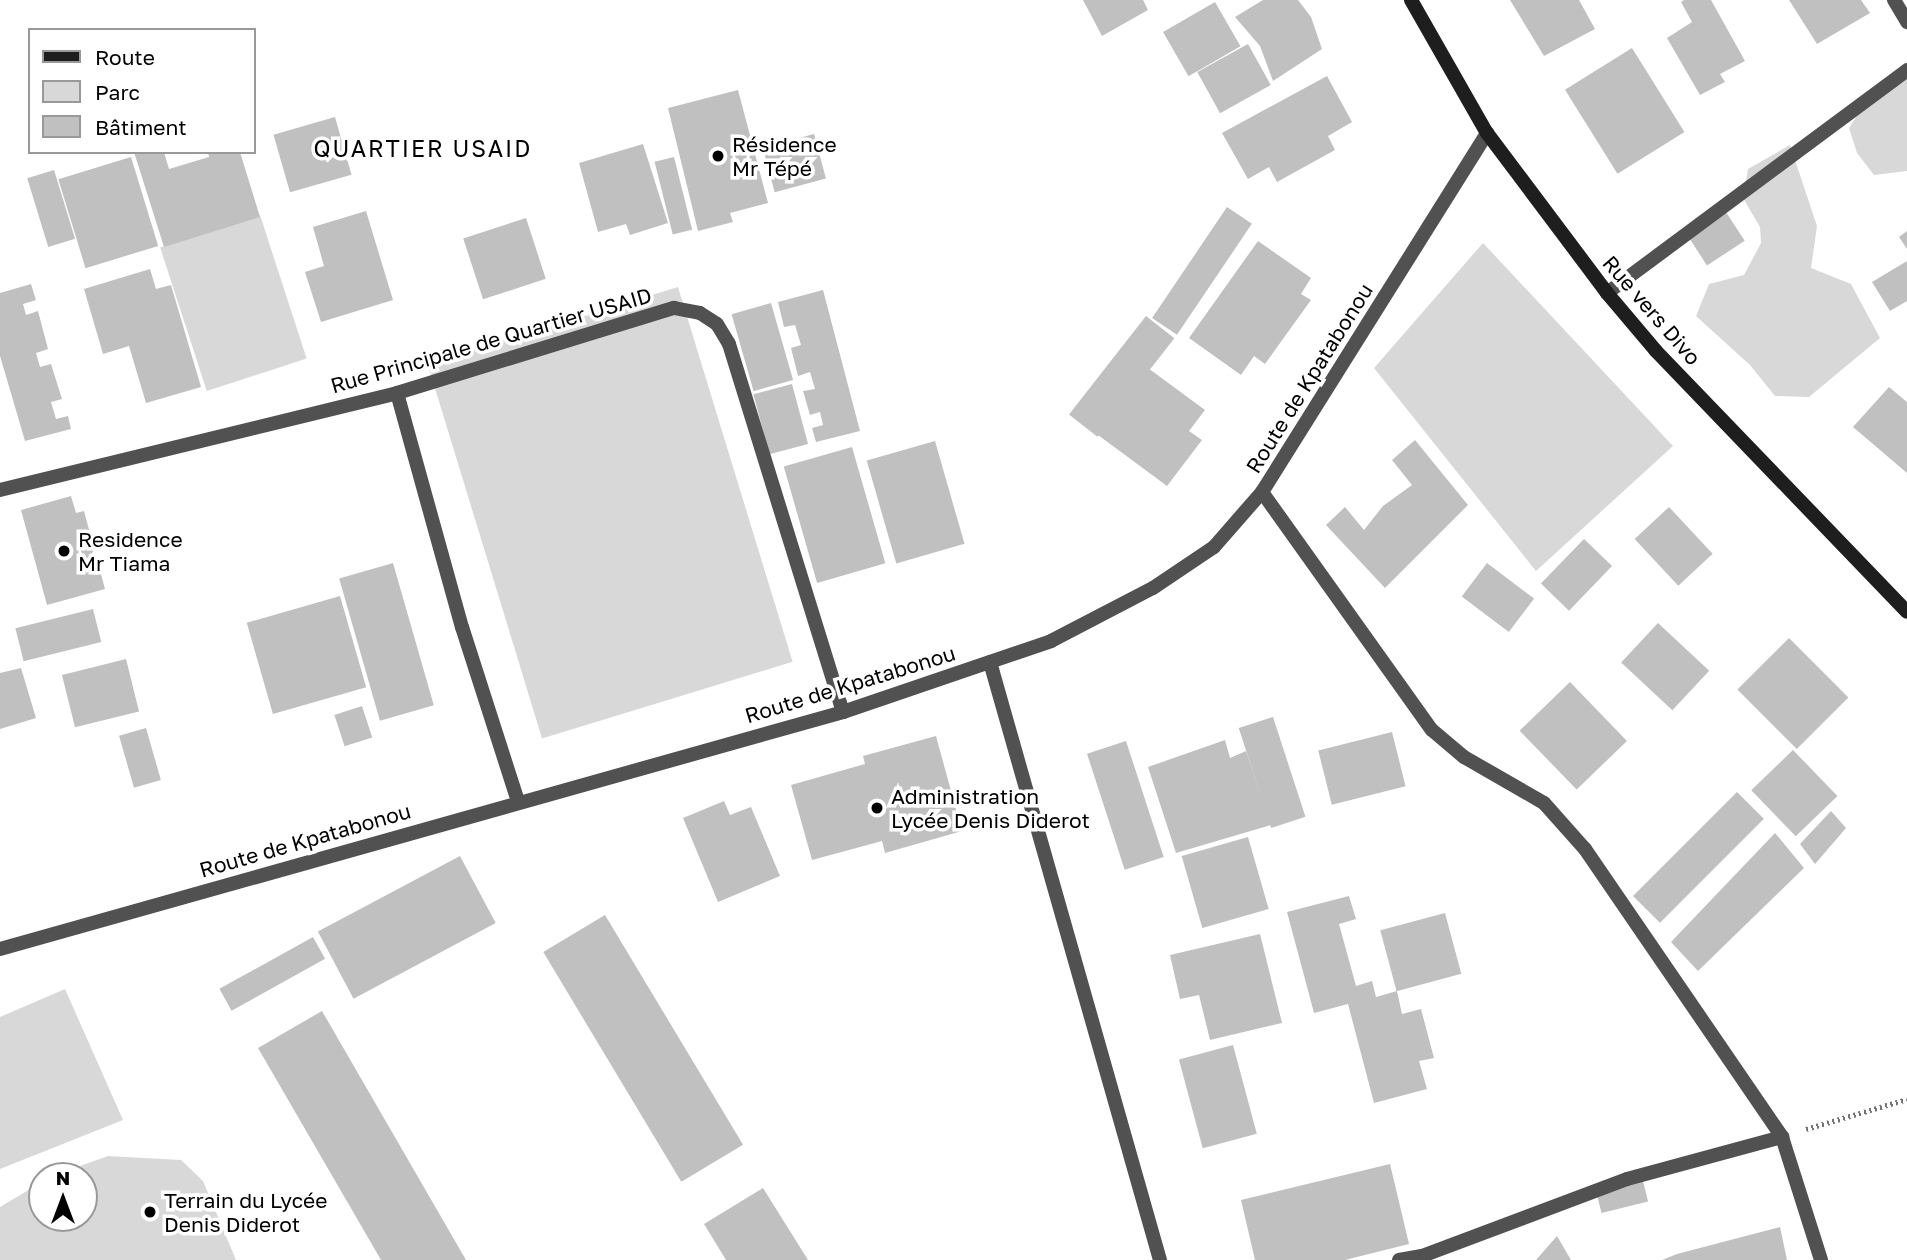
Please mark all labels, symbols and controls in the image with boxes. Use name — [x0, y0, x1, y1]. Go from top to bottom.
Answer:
legend — [28, 28, 256, 154]
text: Route — [95, 44, 155, 70]
text: Parc — [95, 79, 140, 105]
text: Bâtiment — [95, 114, 187, 140]
place label: Résidence Mr Tépé — [732, 131, 837, 181]
district label: QUARTIER USAID — [315, 134, 531, 162]
marker: Résidence Mr Tépé — [710, 148, 726, 164]
street label: Rue vers Divo — [1598, 250, 1706, 370]
street label: Route de Kpatabonou — [1240, 279, 1378, 477]
street label: Rue Principale de Quartier USAID — [328, 282, 654, 398]
place label: Residence Mr Tiama — [78, 526, 183, 576]
marker: Residence Mr Tiama — [56, 543, 72, 559]
street label: Route de Kpatabonou — [742, 640, 958, 728]
place label: Administration Lycée Denis Diderot — [891, 783, 1090, 833]
street label: Route de Kpatabonou — [196, 798, 414, 882]
marker: Administration Lycée Denis Diderot — [869, 800, 885, 816]
north arrow — [28, 1162, 98, 1232]
text: N — [56, 1166, 70, 1189]
place label: Terrain du Lycée Denis Diderot — [164, 1187, 327, 1237]
marker: Terrain du Lycée Denis Diderot — [142, 1204, 158, 1220]

